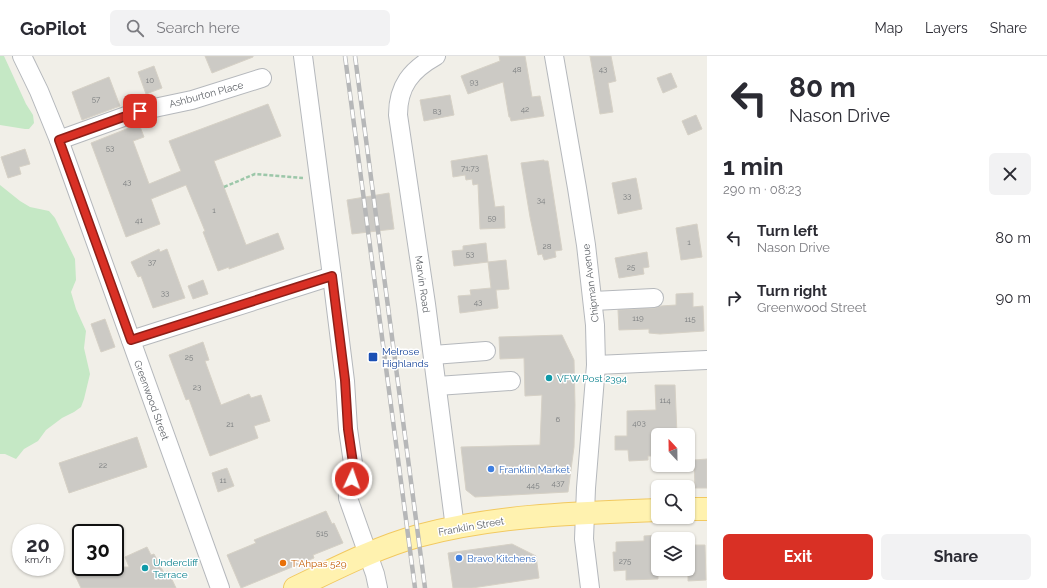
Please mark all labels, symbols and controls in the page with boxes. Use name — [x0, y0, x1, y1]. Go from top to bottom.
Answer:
search box — [110, 10, 390, 46]
text: GoPilot — [20, 17, 86, 39]
icon: search — [124, 17, 146, 39]
text: Search here — [156, 19, 240, 37]
text: Map — [875, 20, 903, 36]
text: Layers — [925, 20, 968, 36]
text: Share — [990, 20, 1027, 36]
house number: 48 — [512, 64, 522, 74]
house number: 43 — [599, 64, 607, 74]
text: 80 m — [789, 71, 856, 104]
icon: left — [723, 72, 775, 124]
house number: 10 — [146, 75, 154, 85]
house number: 93 — [470, 77, 478, 87]
street label: Ashburton Place — [168, 79, 245, 110]
house number: 57 — [92, 94, 101, 104]
pin — [123, 94, 157, 128]
icon: arrive — [129, 100, 151, 122]
house number: 42 — [521, 104, 529, 114]
text: Nason Drive — [789, 105, 890, 126]
house number: 83 — [432, 106, 442, 116]
house number: 53 — [106, 143, 114, 153]
text: 1 min — [723, 152, 784, 181]
button: close — [989, 153, 1031, 195]
house number: 71;73 — [461, 163, 479, 173]
house number: 43 — [123, 177, 131, 187]
text: 290 m · 08:23 — [723, 182, 802, 197]
house number: 33 — [623, 191, 631, 201]
house number: 34 — [537, 195, 546, 205]
house number: 1 — [212, 205, 216, 215]
house number: 59 — [487, 213, 497, 223]
house number: 41 — [135, 215, 143, 225]
text: Turn left — [757, 222, 818, 240]
icon: left — [723, 227, 745, 249]
text: 80 m — [995, 229, 1031, 247]
house number: 1 — [687, 237, 691, 247]
text: Nason Drive — [757, 240, 830, 255]
house number: 28 — [543, 241, 552, 251]
street label: Chipman Avenue — [580, 243, 601, 323]
house number: 53 — [466, 249, 474, 259]
street label: Marvin Road — [413, 255, 432, 313]
house number: 37 — [148, 257, 157, 267]
house number: 25 — [627, 262, 636, 272]
text: Turn right — [757, 282, 827, 300]
icon: right — [723, 287, 745, 309]
house number: 33 — [161, 288, 169, 298]
text: 90 m — [995, 289, 1031, 307]
house number: 43 — [474, 297, 482, 307]
text: Greenwood Street — [757, 300, 867, 315]
house number: 119 — [632, 313, 644, 323]
house number: 115 — [684, 314, 696, 324]
place label: Melrose Highlands — [382, 346, 429, 369]
marker: Melrose Highlands — [367, 351, 379, 363]
house number: 25 — [185, 352, 194, 362]
street label: Greenwood Street — [132, 359, 171, 442]
marker: VFW Post 2394 — [544, 373, 554, 383]
place label: VFW Post 2394 — [557, 373, 628, 384]
house number: 23 — [193, 382, 201, 392]
house number: 114 — [659, 395, 671, 405]
house number: 6 — [556, 414, 561, 424]
house number: 403 — [632, 418, 646, 428]
house number: 21 — [226, 419, 234, 429]
north arrow — [651, 428, 695, 472]
map controls — [651, 428, 695, 576]
position arrow — [331, 458, 373, 500]
house number: 22 — [99, 460, 107, 470]
marker: Franklin Market — [486, 464, 496, 474]
place label: Franklin Market — [499, 464, 570, 475]
house number: 11 — [220, 475, 227, 485]
house number: 437 — [552, 478, 565, 488]
house number: 445 — [526, 480, 540, 490]
button: search — [651, 480, 695, 524]
street label: Franklin Street — [437, 515, 505, 538]
speed limit sign: 30 — [72, 524, 124, 576]
house number: 515 — [316, 528, 329, 538]
button: layers — [651, 532, 695, 576]
text: 20 — [26, 533, 50, 557]
button: Exit — [723, 534, 873, 580]
button: Share — [881, 534, 1031, 580]
marker: Bravo Kitchens — [454, 553, 464, 563]
place label: Bravo Kitchens — [467, 553, 536, 564]
text: km/h — [25, 554, 51, 565]
house number: 275 — [619, 556, 632, 566]
place label: Undercliff Terrace — [153, 557, 198, 580]
marker: T'Ahpas 529 — [278, 558, 288, 568]
place label: T'Ahpas 529 — [291, 558, 347, 569]
marker: Undercliff Terrace — [140, 563, 150, 573]

